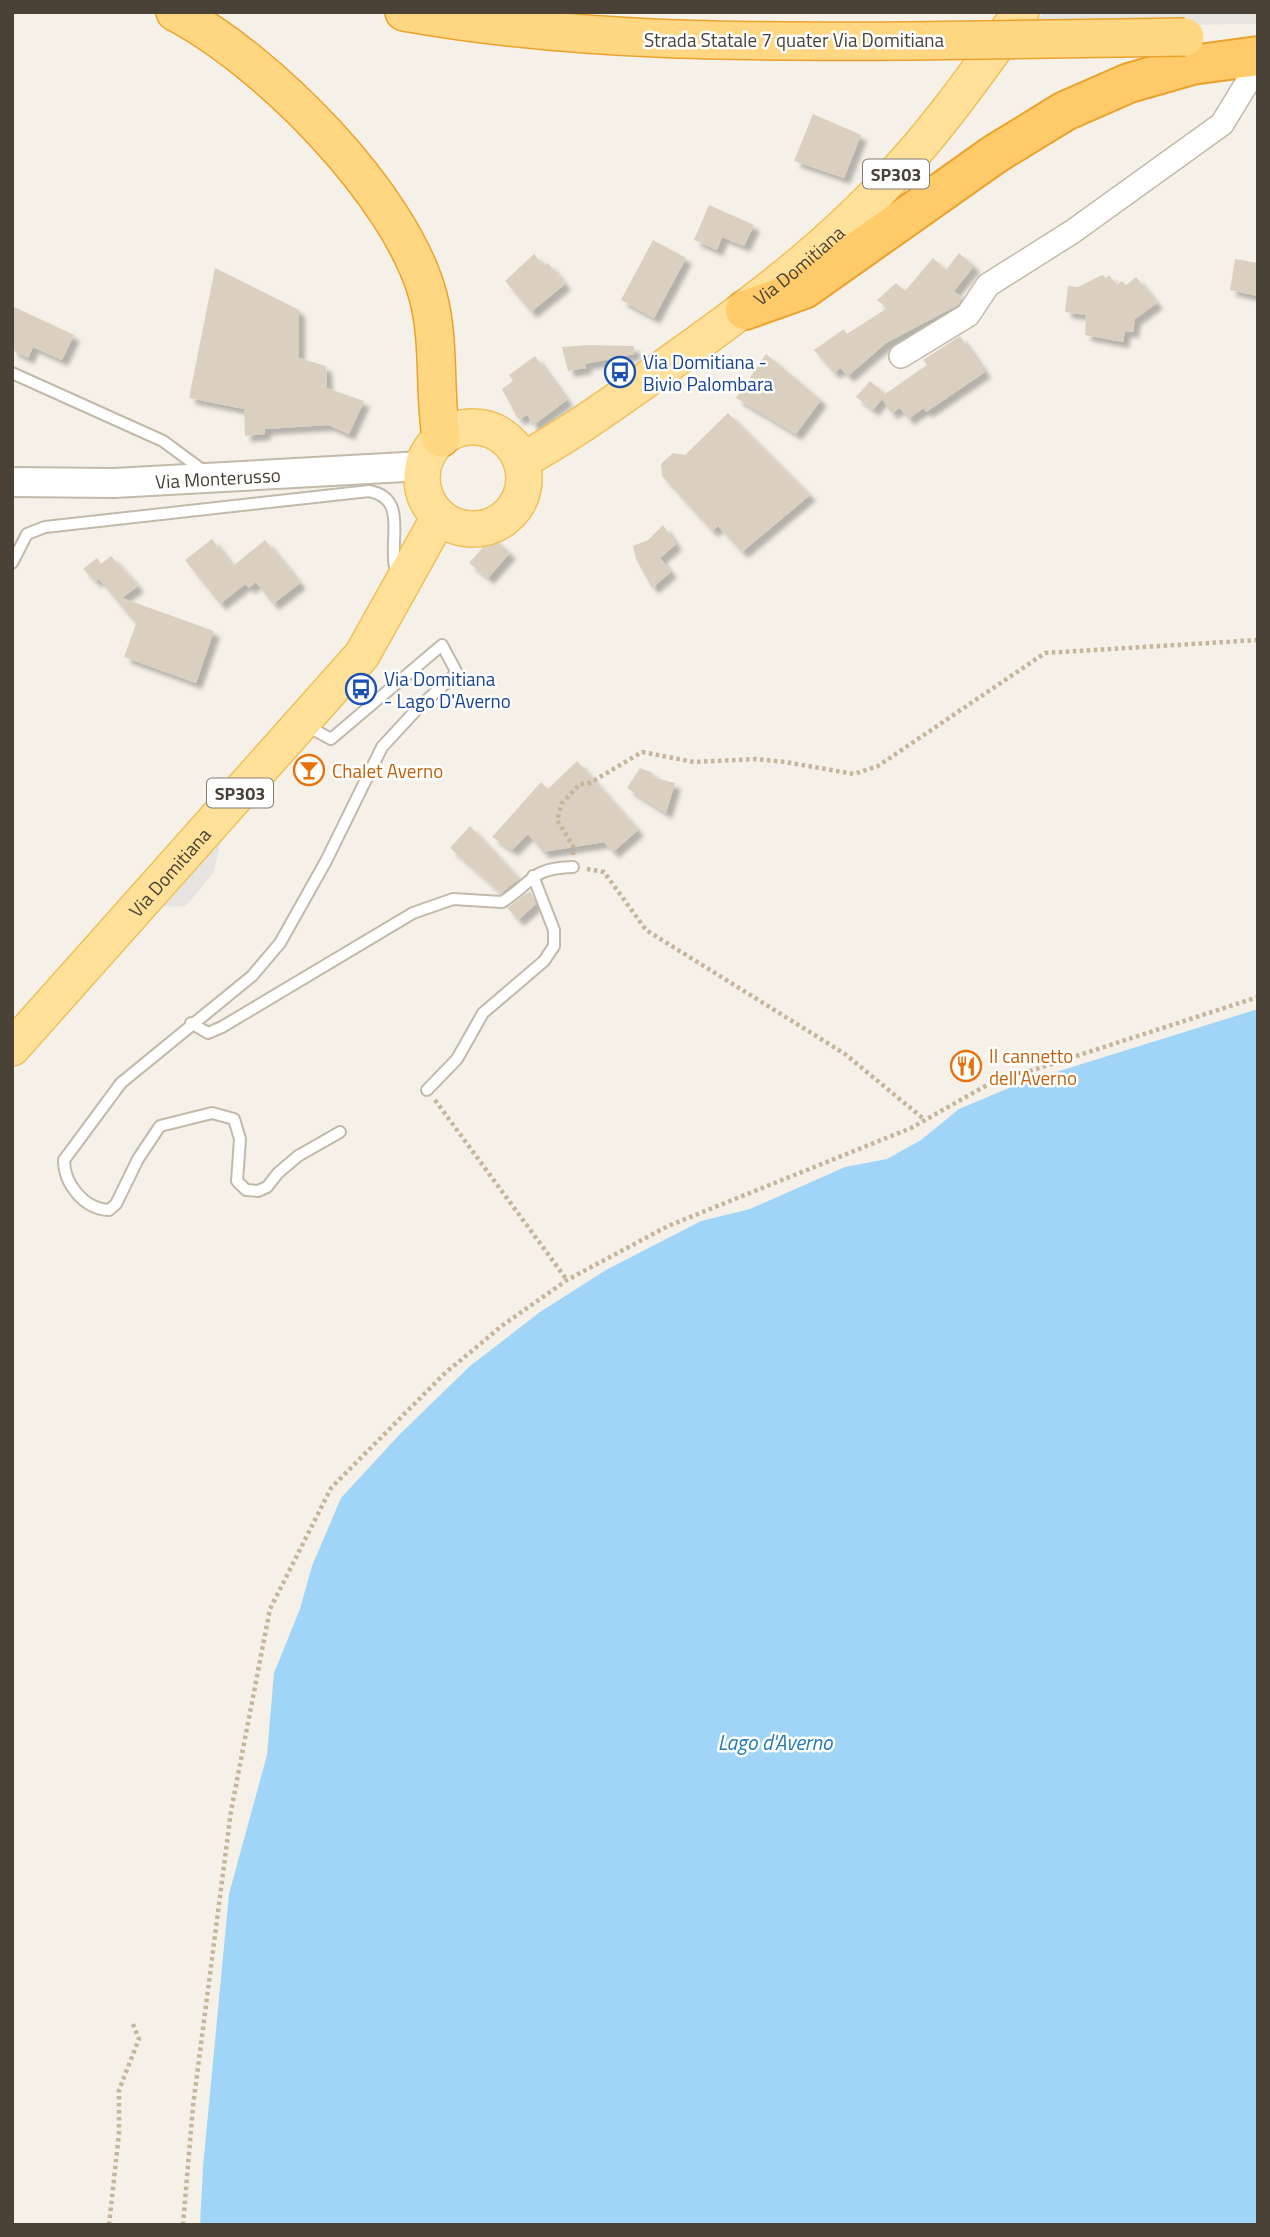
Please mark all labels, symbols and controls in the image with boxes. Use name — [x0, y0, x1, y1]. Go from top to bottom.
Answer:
street label: Strada Statale 7 quater Via Domitiana — [644, 25, 945, 54]
road number: SP303 — [863, 160, 929, 188]
street label: Via Domitiana — [746, 218, 851, 312]
place label: Via Domitiana - Bivio Palombara — [643, 347, 773, 398]
bus stop icon: Via Domitiana - Bivio Palombara — [603, 355, 637, 389]
street label: Via Monterusso — [154, 459, 281, 495]
place label: Via Domitiana - Lago D'Averno — [384, 664, 511, 715]
bus stop icon: Via Domitiana - Lago D'Averno — [344, 672, 378, 706]
bar icon: Chalet Averno — [292, 753, 326, 787]
place label: Chalet Averno — [332, 756, 443, 785]
road number: SP303 — [207, 778, 273, 808]
street label: Via Domitiana — [121, 820, 217, 923]
place label: Il cannetto dell'Averno — [989, 1041, 1077, 1092]
restaurant icon: Il cannetto dell'Averno — [949, 1049, 983, 1083]
water label: Lago d'Averno — [718, 1726, 833, 1758]

